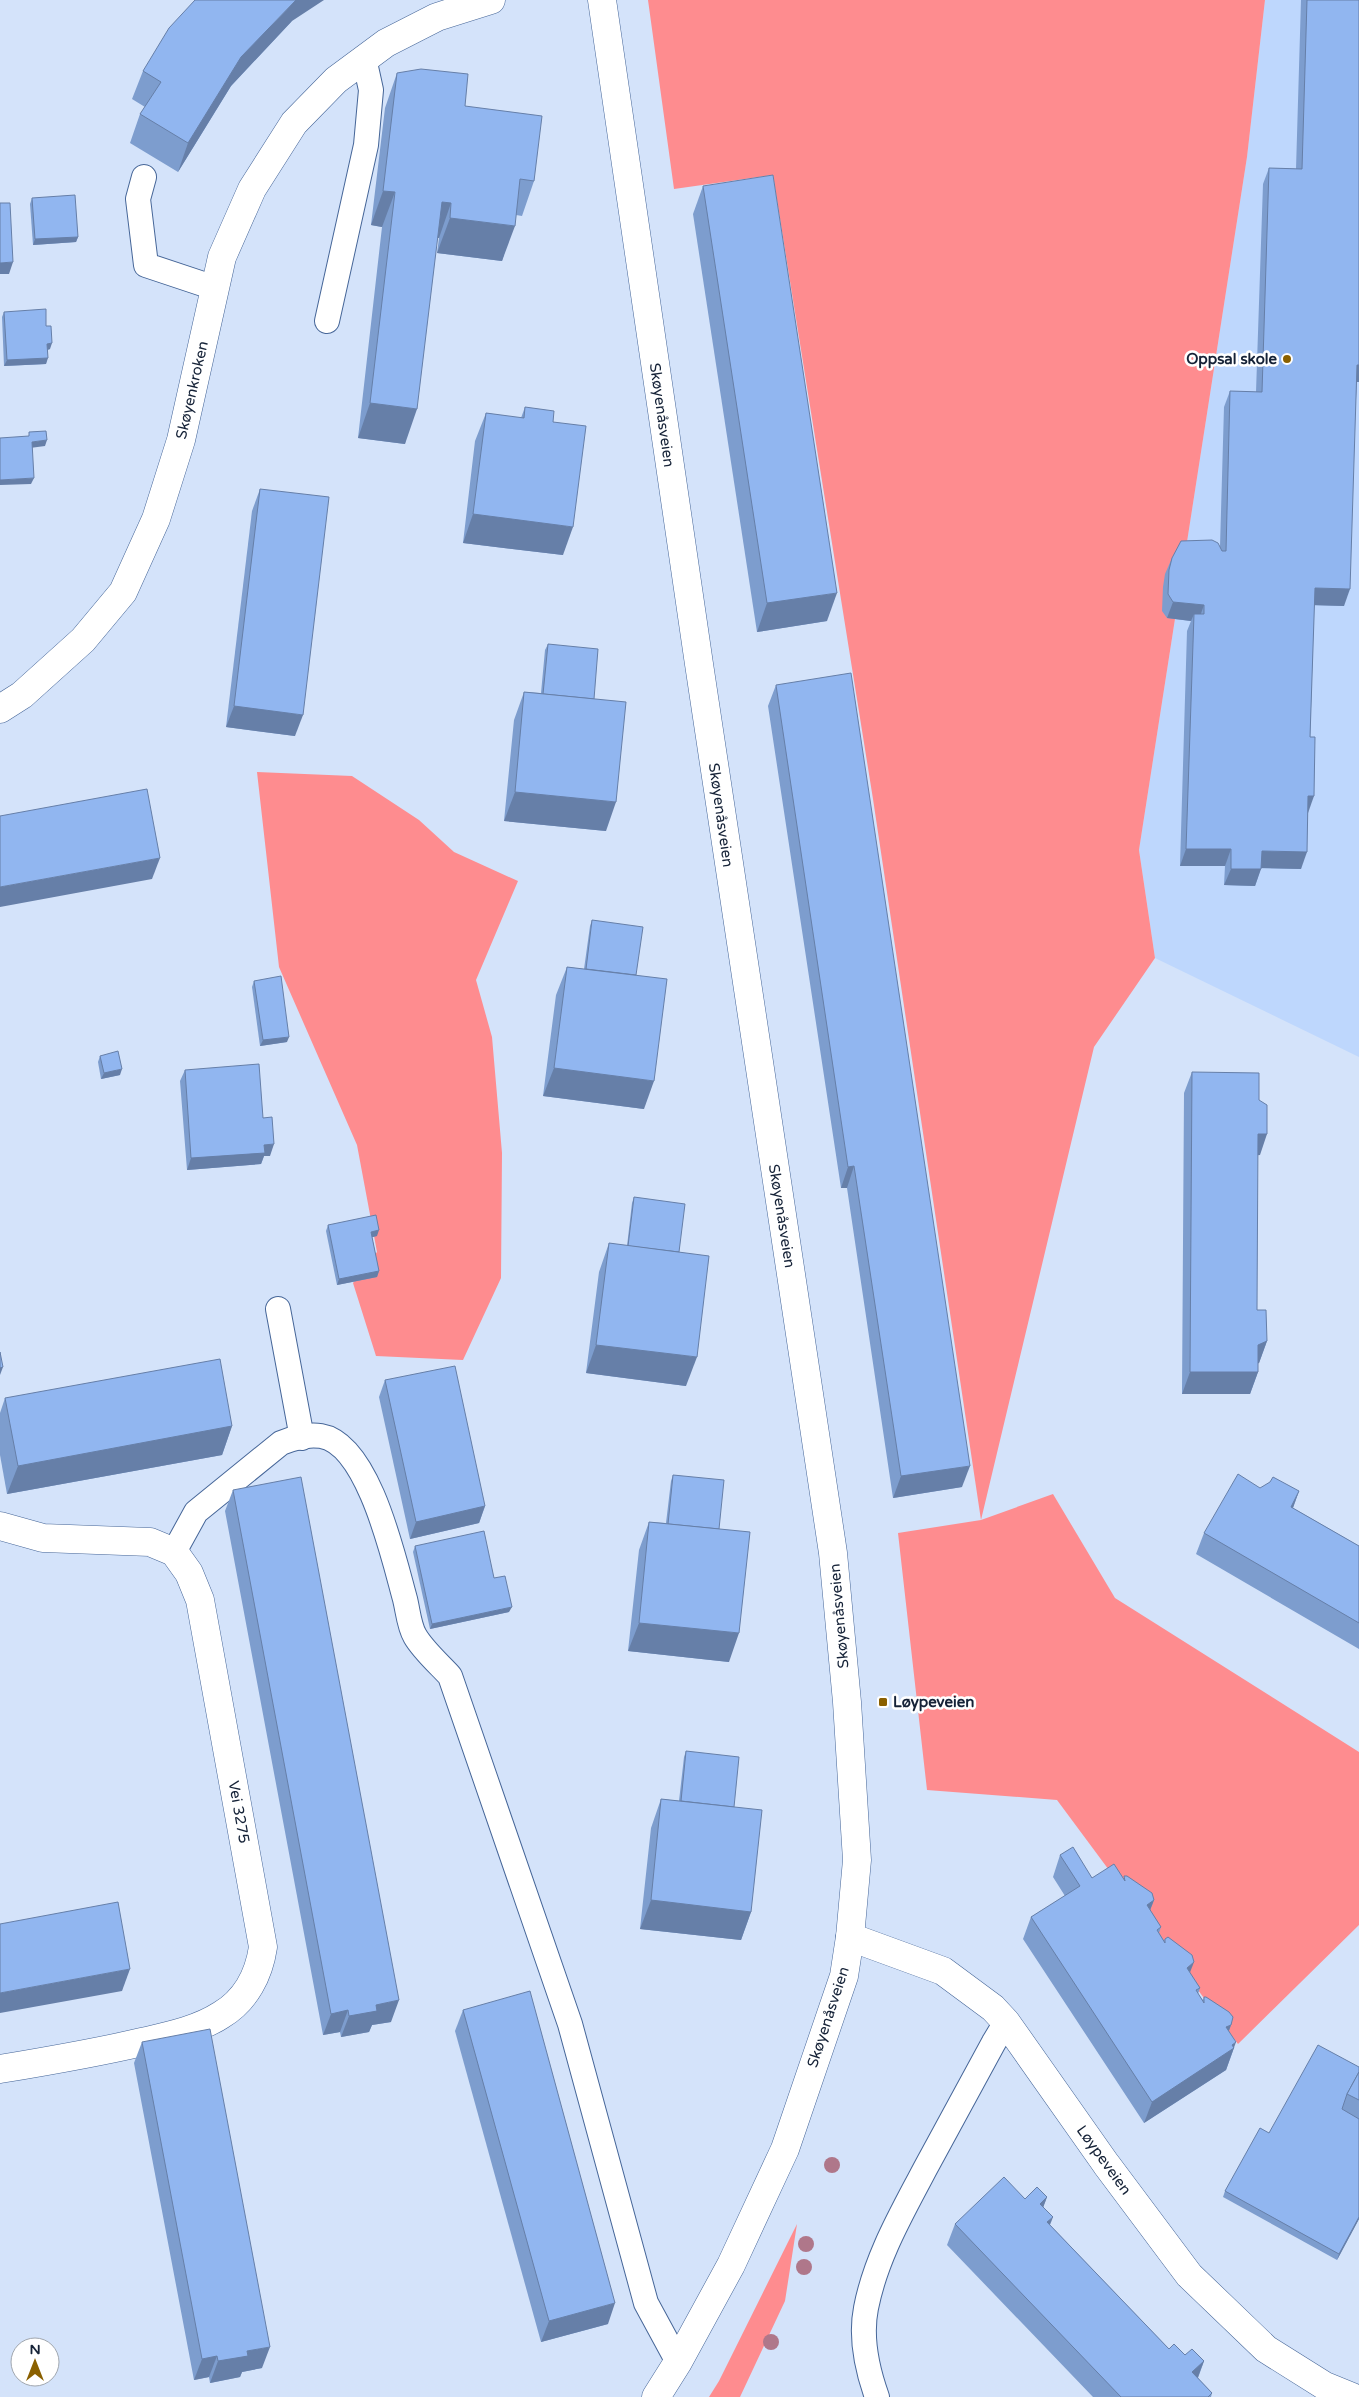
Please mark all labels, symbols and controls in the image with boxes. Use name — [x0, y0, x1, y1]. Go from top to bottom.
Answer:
street label: Skøyenkroken — [172, 339, 212, 441]
place label: Oppsal skole — [1186, 350, 1278, 369]
marker: Oppsal skole — [1281, 353, 1293, 365]
street label: Skøyenåsveien — [646, 362, 678, 468]
street label: Skøyenåsveien — [705, 762, 737, 868]
street label: Skøyenåsveien — [765, 1163, 799, 1269]
street label: Skøyenåsveien — [825, 1563, 853, 1669]
place label: Løypeveien — [893, 1693, 974, 1712]
marker: Løypeveien — [877, 1696, 889, 1708]
street label: Vei 3275 — [225, 1779, 253, 1845]
street label: Skøyenåsveien — [803, 1964, 853, 2070]
street label: Løypeveien — [1073, 2122, 1135, 2198]
north arrow — [10, 2337, 60, 2387]
text: N — [29, 2341, 41, 2358]

